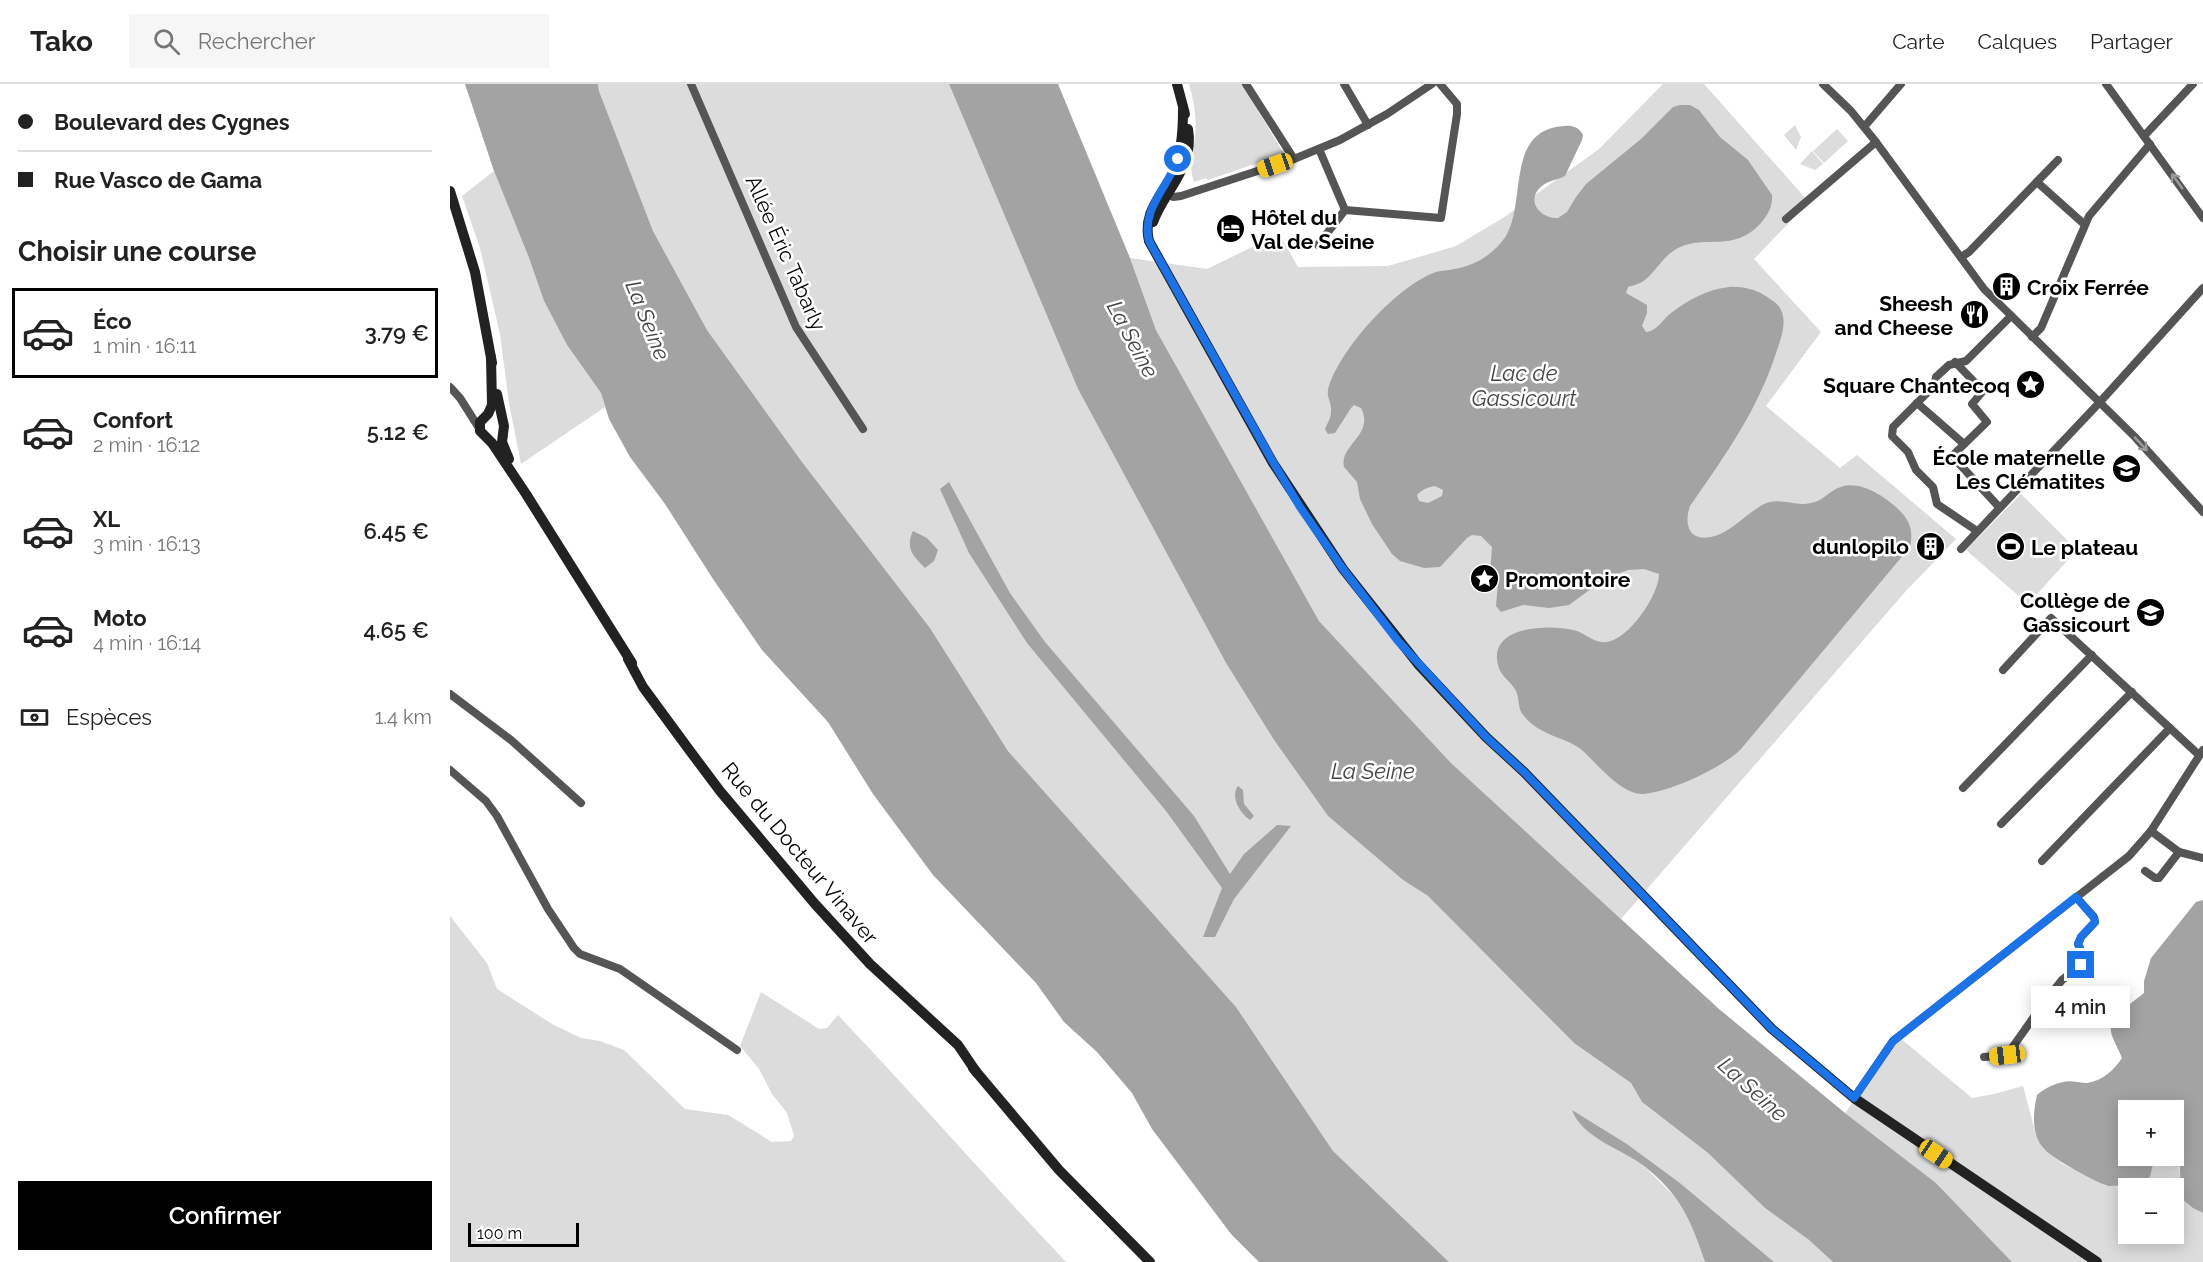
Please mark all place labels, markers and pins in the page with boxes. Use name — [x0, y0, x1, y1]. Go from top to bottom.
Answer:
place label: Hôtel du Val de Seine — [1251, 205, 1375, 254]
hotel icon: Hôtel du Val de Seine — [1214, 213, 1246, 245]
building icon: Croix Ferrée — [1990, 271, 2022, 303]
place label: Croix Ferrée — [2027, 275, 2149, 300]
place label: Sheesh and Cheese — [1834, 291, 1953, 340]
restaurant icon: Sheesh and Cheese — [1958, 299, 1990, 331]
place icon: Square Chantecoq — [2015, 369, 2047, 401]
place label: Square Chantecoq — [1823, 373, 2010, 398]
place label: École maternelle Les Clématites — [1933, 445, 2105, 494]
school or university icon: École maternelle Les Clématites — [2110, 453, 2142, 485]
building icon: dunlopilo — [1914, 530, 1946, 562]
sports icon: Le plateau — [1994, 531, 2026, 563]
place label: dunlopilo — [1812, 534, 1909, 559]
place label: Le plateau — [2031, 535, 2138, 560]
place icon: Promontoire — [1468, 563, 1500, 595]
place label: Promontoire — [1505, 567, 1631, 592]
place label: Collège de Gassicourt — [2020, 588, 2130, 637]
school or university icon: Collège de Gassicourt — [2135, 596, 2167, 628]

